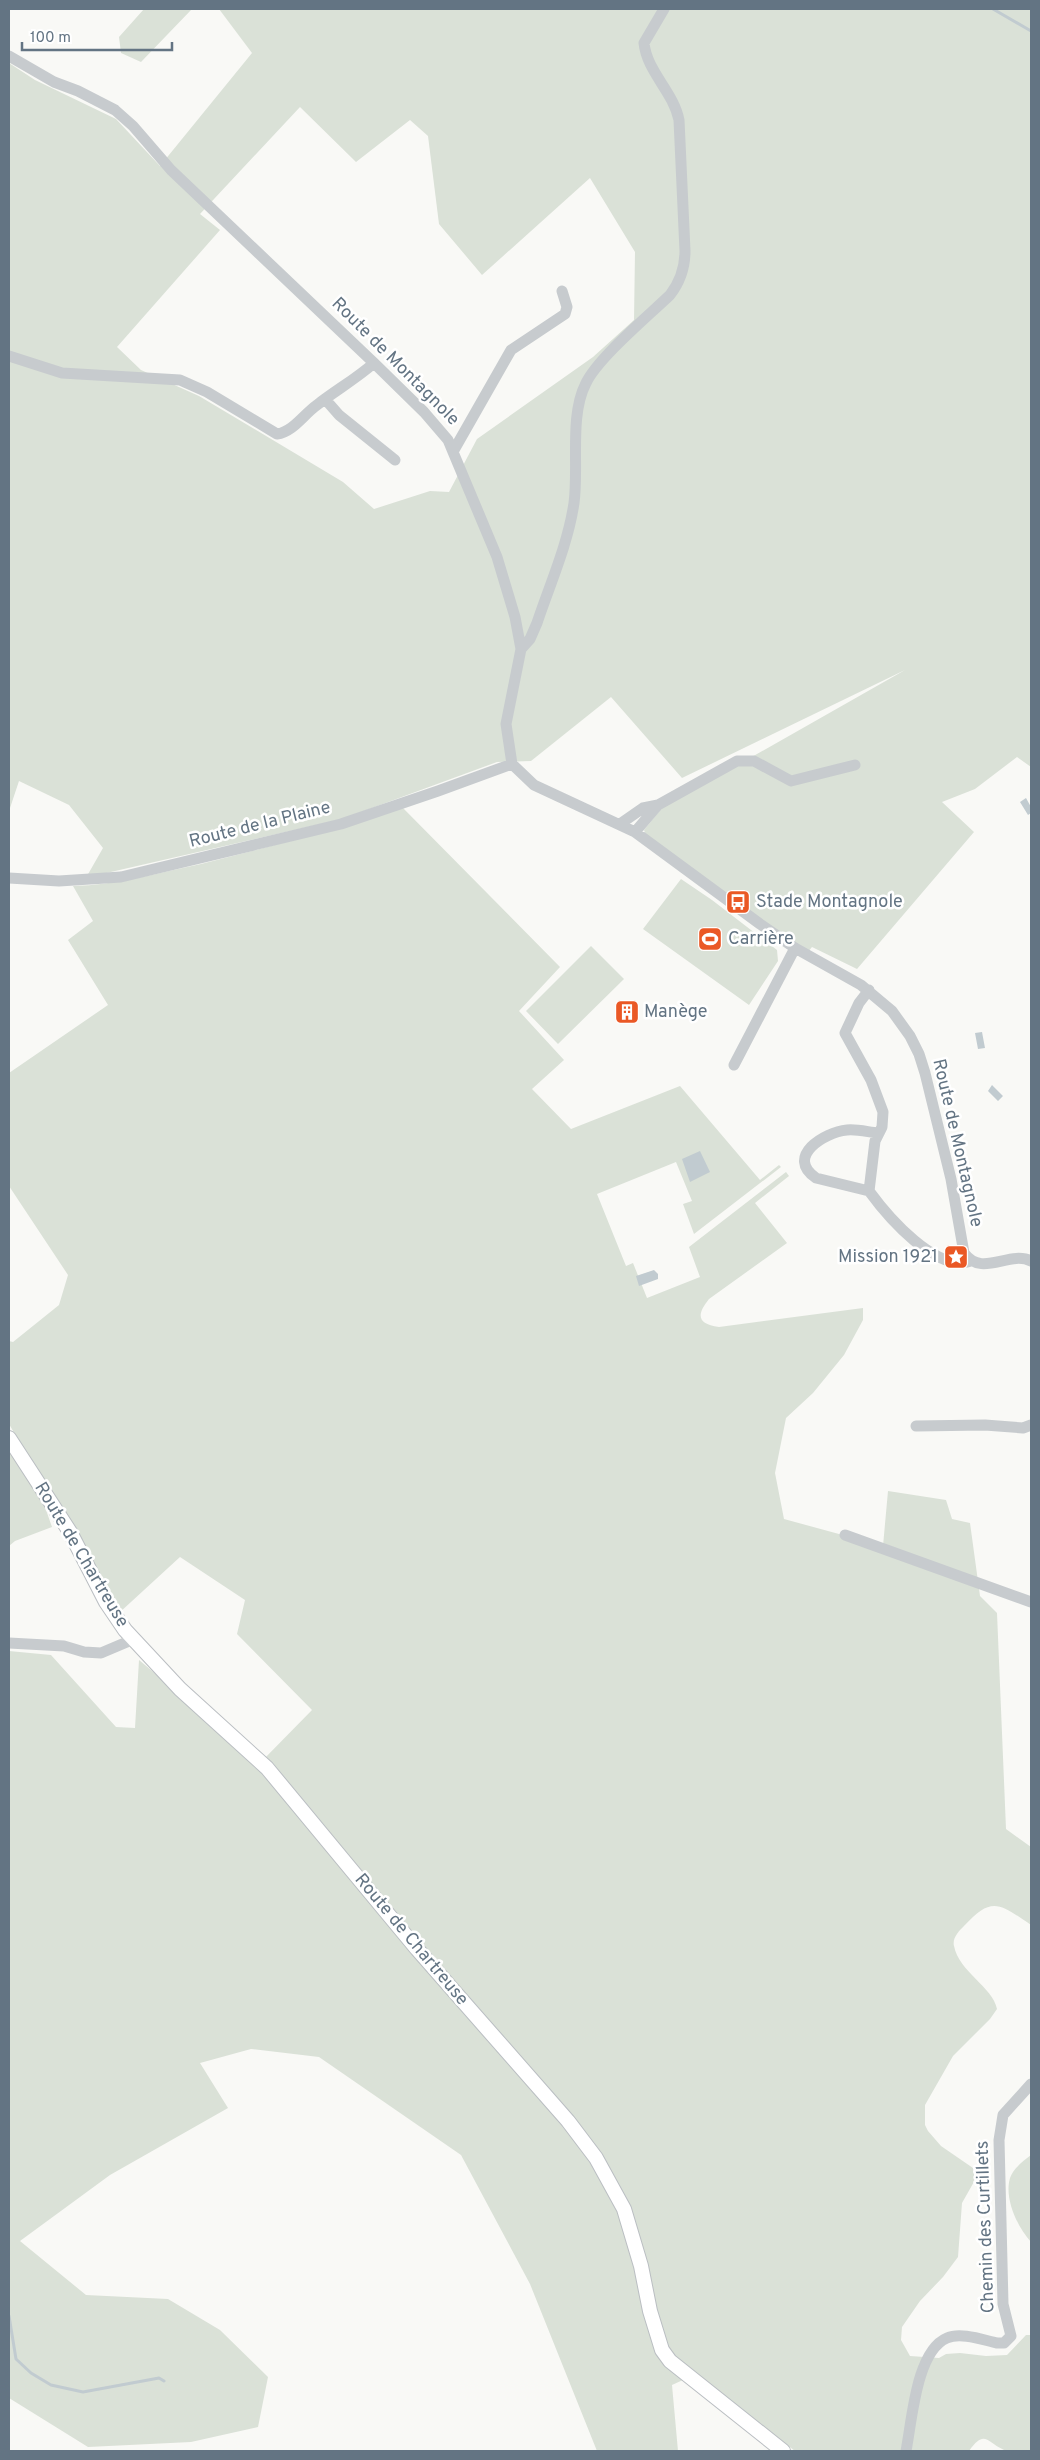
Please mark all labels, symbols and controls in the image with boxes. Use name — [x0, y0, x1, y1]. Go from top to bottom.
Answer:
scale bar — [22, 20, 172, 52]
text: 100 m — [30, 29, 71, 48]
street label: Route de Montagnole — [326, 293, 464, 431]
street label: Route de la Plaine — [187, 796, 333, 854]
bus stop icon: Stade Montagnole — [725, 889, 751, 915]
place label: Stade Montagnole — [756, 891, 903, 914]
sports icon: Carrière — [697, 926, 723, 952]
place label: Carrière — [728, 928, 794, 951]
building icon: Manège — [614, 999, 640, 1025]
place label: Manège — [644, 1001, 708, 1024]
street label: Route de Montagnole — [926, 1057, 988, 1229]
place icon: Mission 1921 — [943, 1244, 969, 1270]
place label: Mission 1921 — [838, 1246, 938, 1269]
street label: Route de Chartreuse — [29, 1478, 133, 1632]
street label: Route de Chartreuse — [349, 1869, 473, 2011]
street label: Chemin des Curtillets — [971, 2140, 1001, 2314]

